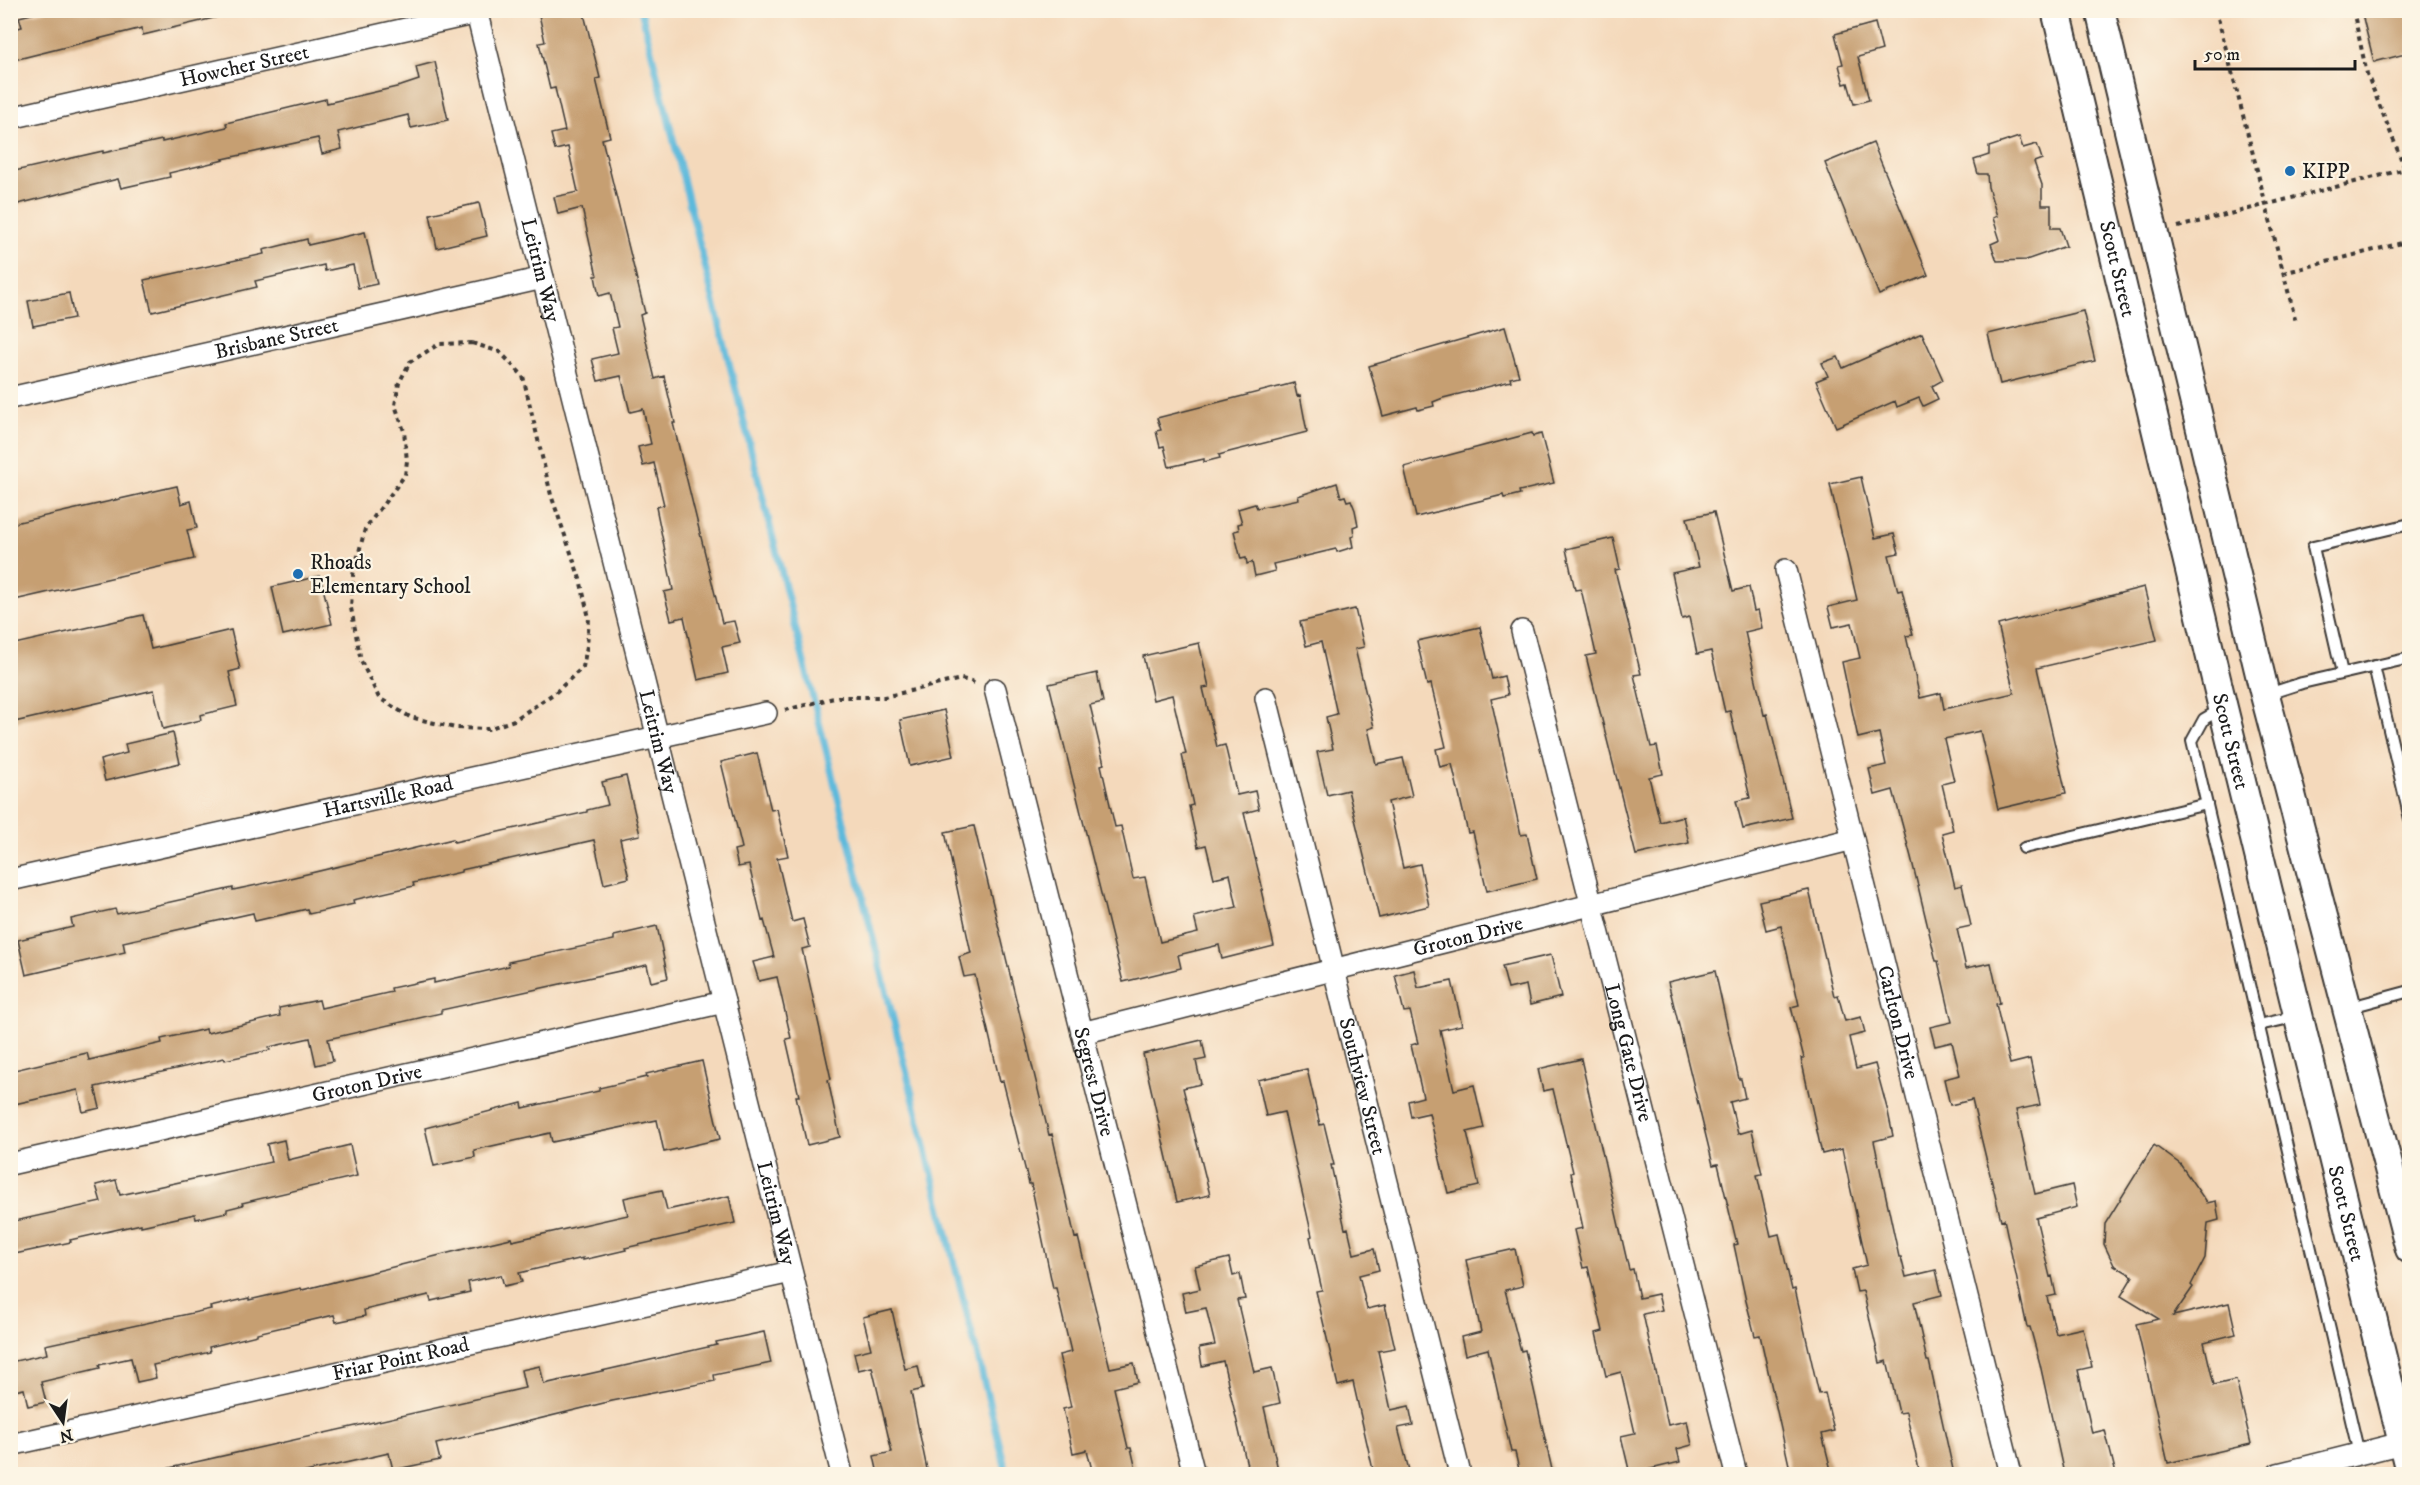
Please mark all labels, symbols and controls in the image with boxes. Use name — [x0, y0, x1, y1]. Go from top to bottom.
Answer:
scale bar — [2195, 33, 2356, 71]
street label: Howcher Street — [177, 39, 312, 93]
text: 50 m — [2204, 44, 2240, 66]
place label: KIPP — [2302, 159, 2350, 185]
marker: KIPP — [2283, 164, 2297, 178]
street label: Leitrim Way — [515, 216, 566, 326]
street label: Scott Street — [2093, 218, 2141, 320]
street label: Brisbane Street — [212, 312, 341, 366]
place label: Rhoads Elementary School — [310, 550, 471, 600]
marker: Rhoads Elementary School — [291, 567, 305, 581]
street label: Leitrim Way — [632, 687, 684, 797]
street label: Scott Street — [2206, 691, 2255, 792]
street label: Hartsville Road — [321, 770, 456, 824]
street label: Groton Drive — [1411, 911, 1526, 963]
street label: Carlton Drive — [1871, 963, 1924, 1082]
street label: Long Gate Drive — [1598, 981, 1658, 1125]
street label: Southview Street — [1332, 1015, 1392, 1158]
street label: Segrest Drive — [1067, 1025, 1120, 1139]
street label: Groton Drive — [310, 1059, 425, 1109]
street label: Leitrim Way — [750, 1159, 802, 1269]
street label: Scott Street — [2321, 1163, 2370, 1265]
street label: Friar Point Road — [330, 1332, 472, 1387]
north arrow — [33, 1392, 93, 1452]
text: N — [57, 1424, 75, 1447]

